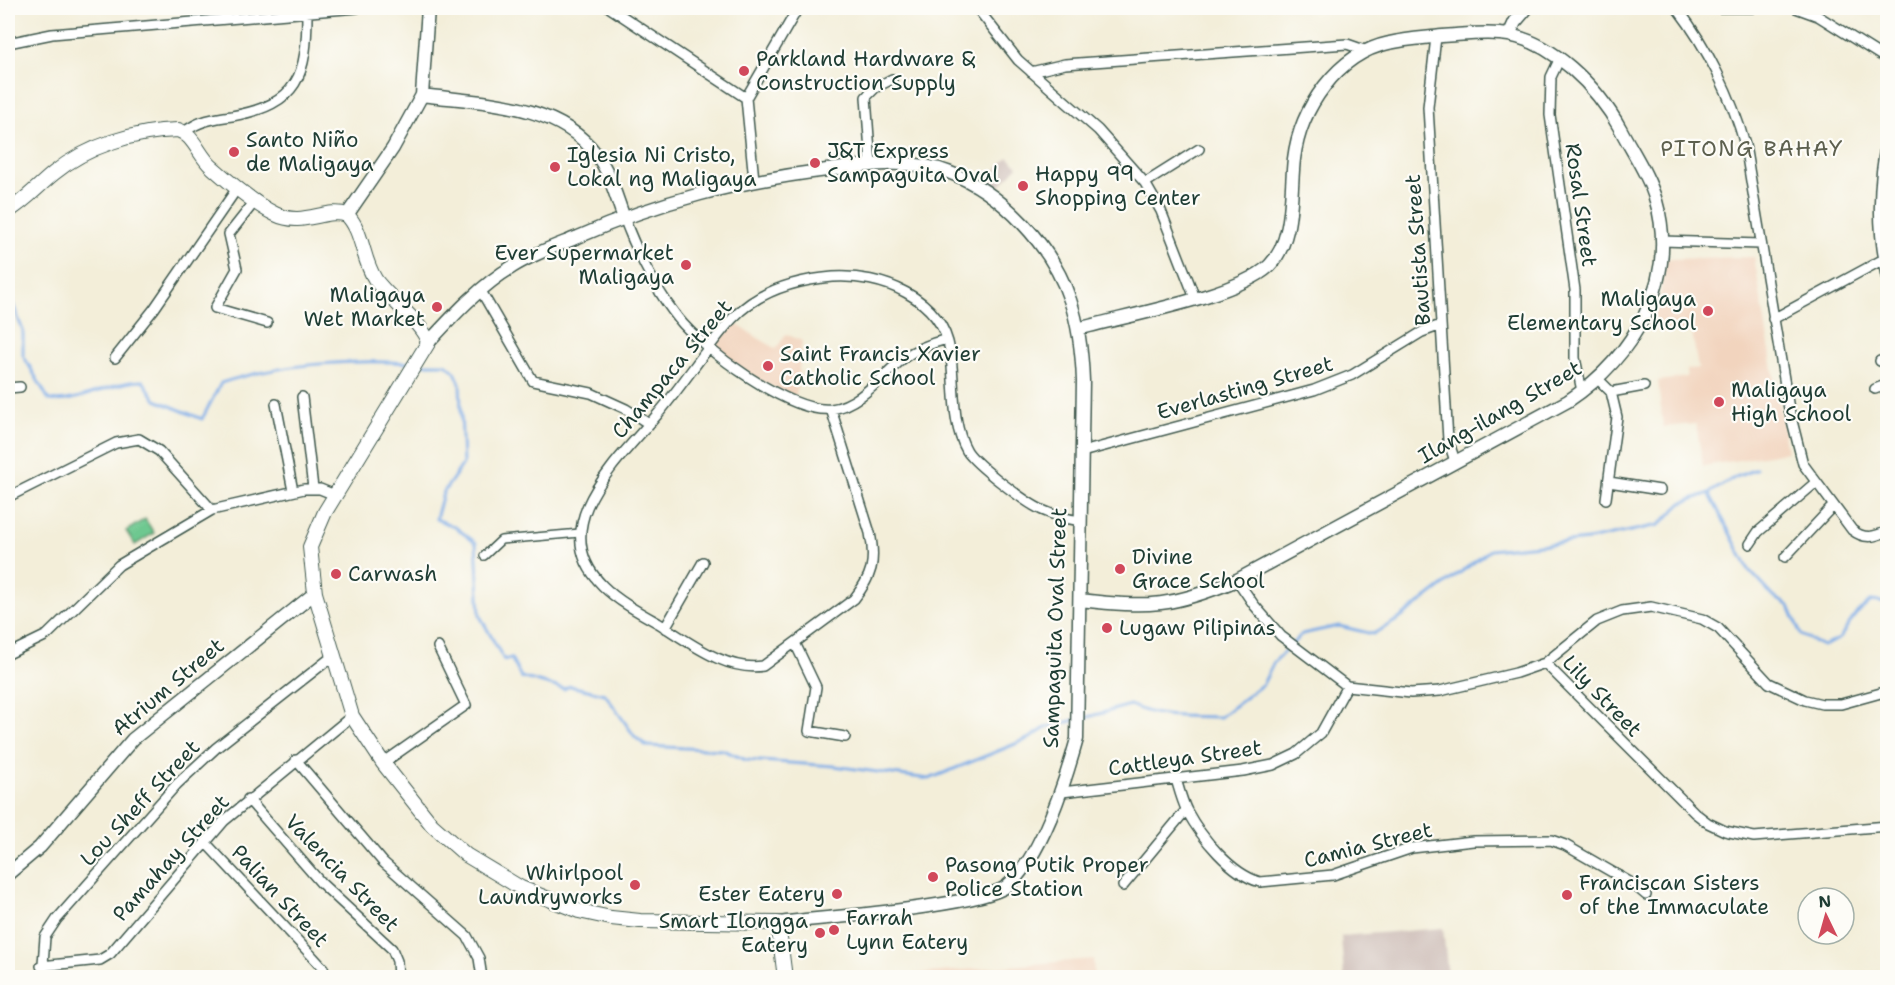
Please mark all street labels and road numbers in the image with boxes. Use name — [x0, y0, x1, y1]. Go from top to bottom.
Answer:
street label: Rosal Street — [1558, 141, 1604, 269]
street label: Bautista Street — [1399, 173, 1437, 327]
street label: Champaca Street — [606, 294, 738, 444]
street label: Everlasting Street — [1154, 349, 1336, 427]
street label: Ilang-ilang Street — [1413, 354, 1587, 470]
street label: Sampaguita Oval Street — [1037, 507, 1073, 749]
street label: Atrium Street — [106, 632, 230, 742]
street label: Lily Street — [1556, 649, 1648, 743]
street label: Cattleya Street — [1106, 733, 1264, 783]
street label: Lou Sheff Street — [74, 734, 206, 872]
street label: Pamahay Street — [106, 789, 236, 927]
street label: Valencia Street — [279, 808, 405, 938]
street label: Camia Street — [1301, 816, 1435, 874]
street label: Palian Street — [225, 839, 335, 953]

